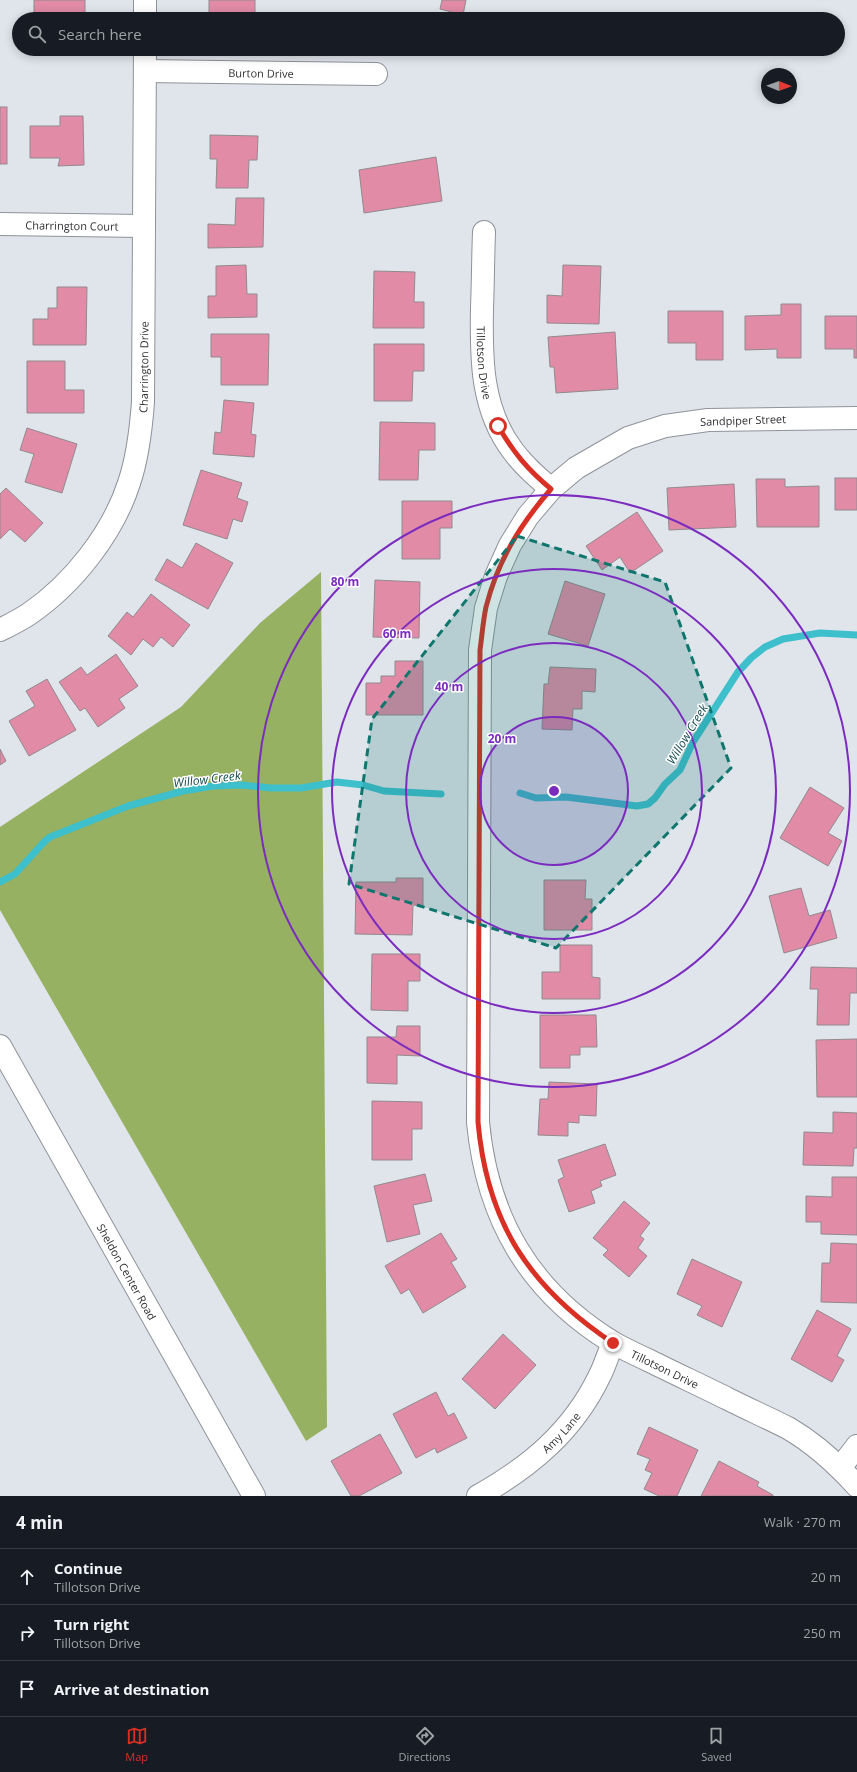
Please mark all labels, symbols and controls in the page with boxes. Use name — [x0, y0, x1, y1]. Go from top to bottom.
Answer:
search box — [12, 12, 845, 56]
icon: search — [26, 23, 48, 45]
text: Search here — [58, 24, 142, 44]
street label: Burton Drive — [228, 65, 294, 80]
north arrow — [761, 68, 797, 104]
street label: Charrington Court — [25, 217, 119, 233]
street label: Charrington Drive — [135, 321, 151, 413]
street label: Tillotson Drive — [474, 326, 496, 401]
street label: Sandpiper Street — [700, 411, 786, 429]
route start — [489, 417, 507, 435]
text: 80 m — [331, 573, 359, 590]
text: 60 m — [383, 625, 411, 642]
text: 40 m — [435, 678, 463, 695]
water label: Willow Creek — [662, 700, 712, 767]
text: 20 m — [488, 730, 516, 747]
water label: Willow Creek — [173, 766, 243, 792]
centre of rings — [547, 784, 561, 798]
street label: Sheldon Center Road — [94, 1221, 160, 1322]
route end — [604, 1334, 622, 1352]
street label: Tillotson Drive — [629, 1346, 701, 1391]
street label: Amy Lane — [538, 1409, 583, 1456]
text: 4 min — [16, 1511, 63, 1534]
text: Walk · 270 m — [764, 1513, 841, 1531]
text: Continue — [54, 1558, 122, 1578]
icon: ahead — [16, 1566, 38, 1588]
text: 20 m — [811, 1568, 841, 1586]
text: Tillotson Drive — [54, 1578, 141, 1596]
text: Turn right — [54, 1614, 129, 1634]
icon: right — [16, 1622, 38, 1644]
text: 250 m — [803, 1624, 841, 1642]
text: Tillotson Drive — [54, 1634, 141, 1652]
icon: arrive — [16, 1678, 38, 1700]
text: Arrive at destination — [54, 1679, 209, 1699]
tab: Map — [125, 1725, 148, 1764]
tab: Directions — [399, 1725, 451, 1764]
tab: Saved — [701, 1725, 732, 1764]

